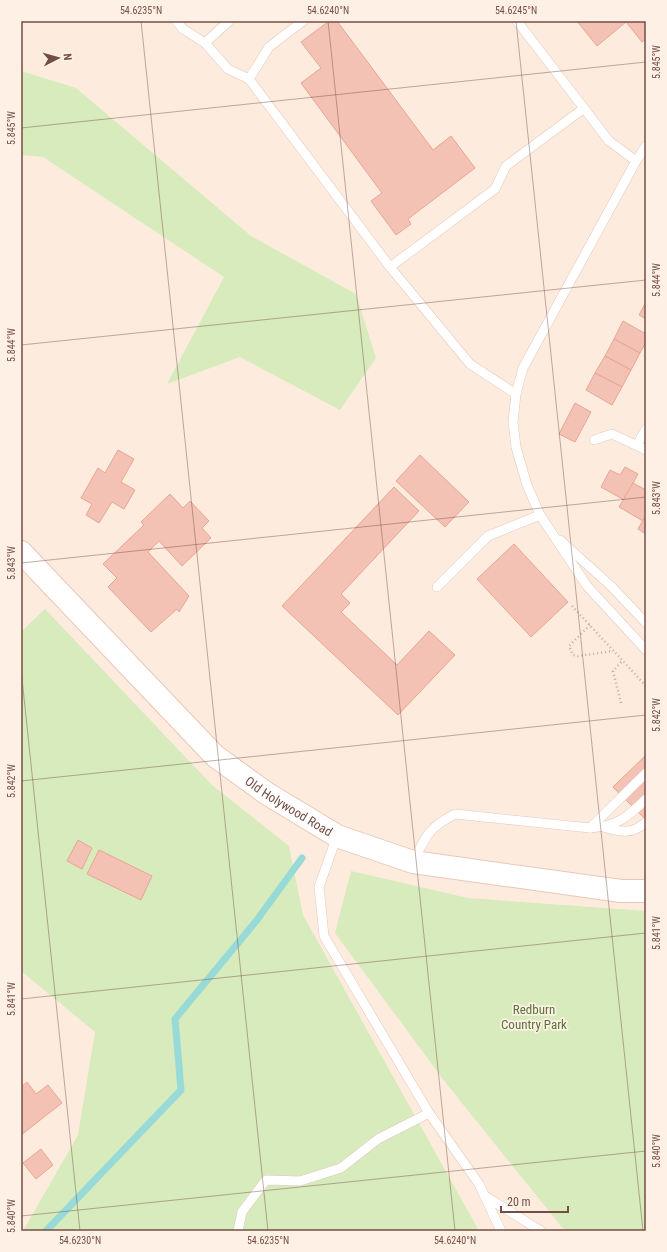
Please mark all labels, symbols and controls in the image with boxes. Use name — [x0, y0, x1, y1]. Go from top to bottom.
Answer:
text: 54.6235°N — [120, 5, 162, 16]
text: 54.6240°N — [307, 5, 349, 16]
text: 54.6245°N — [495, 5, 537, 16]
north arrow — [38, 38, 78, 78]
text: 5.845°W — [651, 45, 662, 79]
text: N — [61, 53, 74, 61]
text: 5.845°W — [6, 111, 17, 145]
text: 5.844°W — [651, 263, 662, 297]
text: 5.844°W — [6, 328, 17, 362]
text: 5.843°W — [651, 481, 662, 515]
text: 5.843°W — [6, 546, 17, 580]
text: 5.842°W — [651, 698, 662, 732]
text: 5.842°W — [6, 764, 17, 798]
street label: Old Holywood Road — [242, 773, 335, 840]
text: 5.841°W — [651, 916, 662, 950]
text: 5.841°W — [6, 982, 17, 1016]
park label: Redburn Country Park — [501, 1002, 567, 1032]
text: 5.840°W — [651, 1134, 662, 1168]
scale bar — [501, 1188, 568, 1214]
text: 20 m — [507, 1195, 531, 1209]
text: 5.840°W — [6, 1199, 17, 1233]
text: 54.6230°N — [59, 1235, 101, 1246]
text: 54.6235°N — [247, 1235, 289, 1246]
text: 54.6240°N — [434, 1235, 476, 1246]

